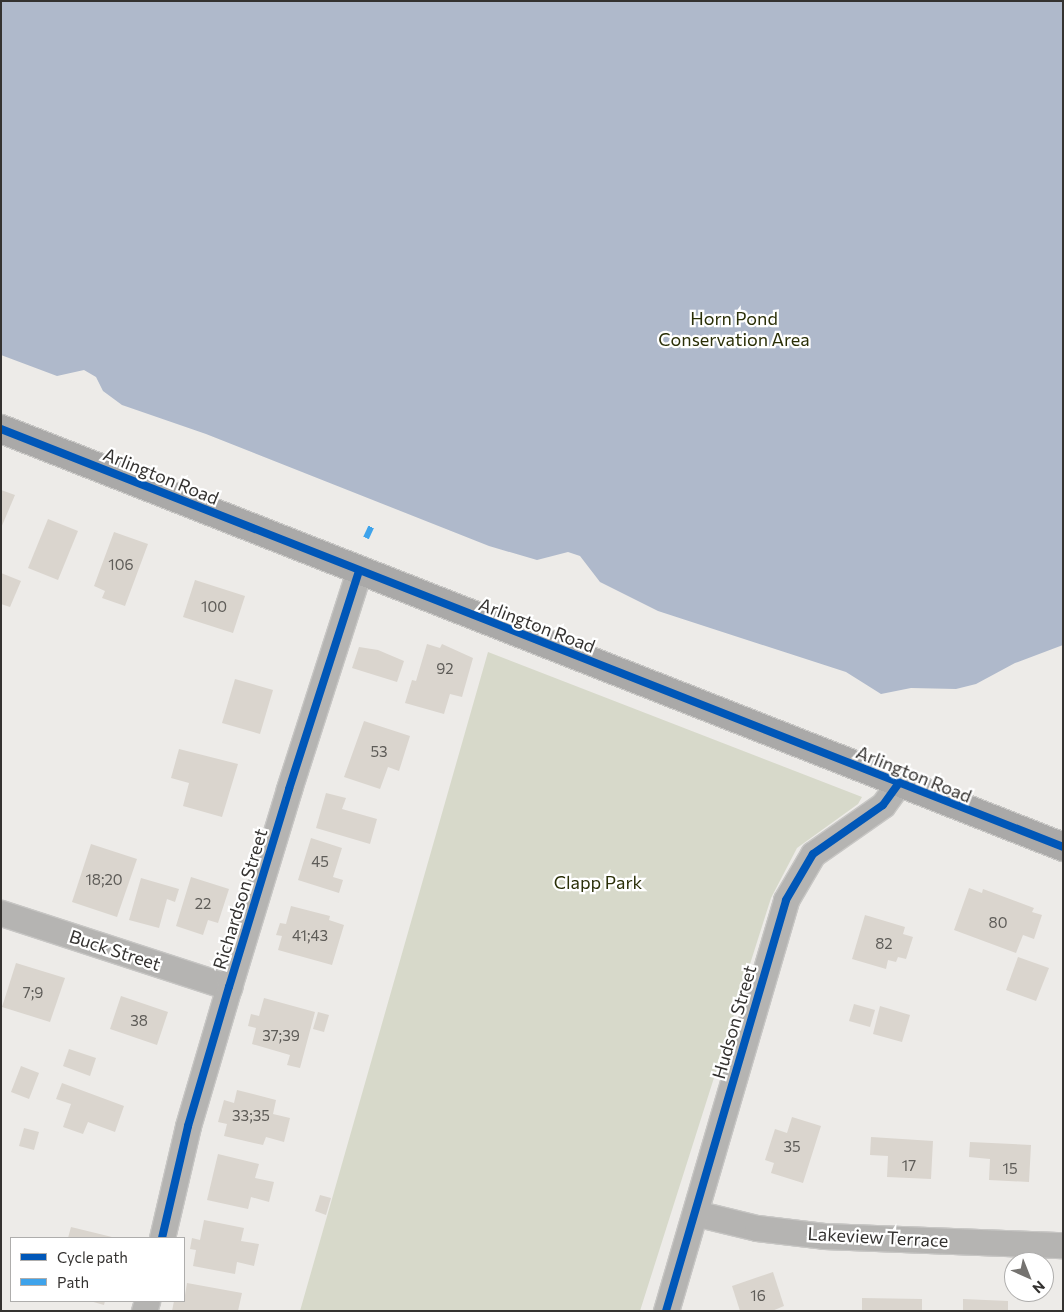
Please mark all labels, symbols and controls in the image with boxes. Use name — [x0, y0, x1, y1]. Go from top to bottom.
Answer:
park label: Horn Pond Conservation Area — [658, 308, 810, 350]
street label: Arlington Road — [100, 443, 222, 509]
house number: 106 — [108, 556, 134, 574]
street label: Arlington Road — [476, 593, 598, 657]
house number: 100 — [201, 598, 227, 616]
house number: 92 — [436, 660, 454, 678]
street label: Arlington Road — [853, 741, 975, 807]
house number: 53 — [370, 743, 388, 761]
street label: Richardson Street — [208, 826, 272, 972]
house number: 45 — [311, 853, 329, 871]
house number: 18;20 — [85, 871, 123, 889]
park label: Clapp Park — [554, 871, 642, 893]
house number: 22 — [195, 895, 211, 913]
house number: 80 — [989, 914, 1007, 932]
street label: Buck Street — [67, 925, 163, 975]
house number: 41;43 — [292, 927, 328, 945]
house number: 82 — [875, 935, 893, 953]
street label: Hudson Street — [707, 963, 761, 1081]
house number: 7;9 — [23, 984, 43, 1002]
house number: 38 — [130, 1012, 148, 1030]
house number: 37;39 — [262, 1027, 300, 1045]
house number: 33;35 — [232, 1107, 270, 1125]
house number: 35 — [783, 1138, 801, 1156]
house number: 17 — [902, 1157, 916, 1175]
house number: 15 — [1002, 1160, 1018, 1178]
street label: Lakeview Terrace — [807, 1223, 949, 1251]
legend — [10, 1237, 185, 1302]
text: Cycle path — [57, 1248, 128, 1266]
north arrow — [1004, 1252, 1054, 1302]
text: Path — [57, 1273, 89, 1291]
text: N — [1029, 1278, 1049, 1297]
house number: 16 — [750, 1287, 766, 1305]

